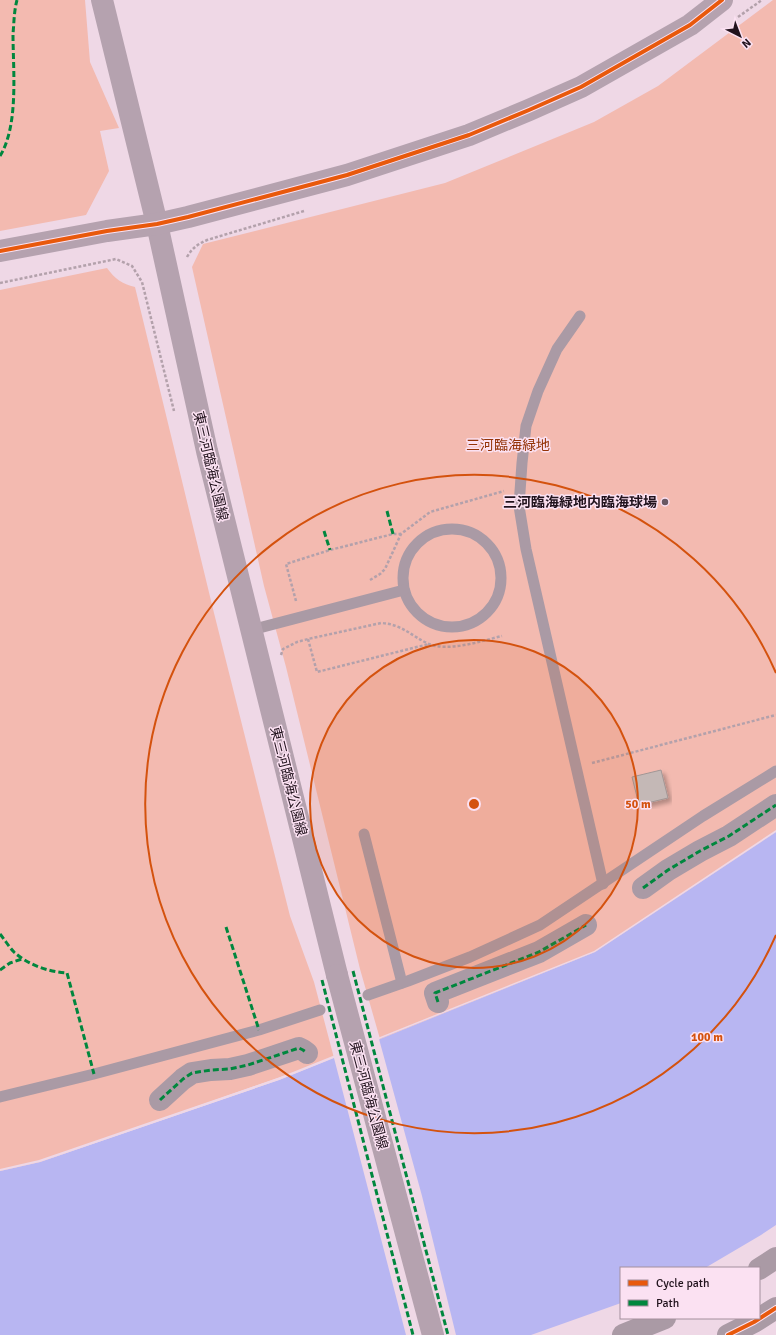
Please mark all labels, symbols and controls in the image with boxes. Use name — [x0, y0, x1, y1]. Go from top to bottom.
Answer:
north arrow — [720, 16, 760, 56]
text: N — [739, 36, 754, 50]
street label: 東三河臨海公園線 — [190, 410, 231, 523]
park label: 三河臨海緑地 — [466, 437, 550, 454]
place label: 三河臨海緑地内臨海球場 — [503, 494, 657, 511]
marker: 三河臨海緑地内臨海球場 — [660, 497, 670, 507]
street label: 東三河臨海公園線 — [267, 725, 310, 838]
centre of rings — [467, 797, 481, 811]
text: 50 m — [625, 797, 651, 812]
text: 100 m — [691, 1030, 723, 1045]
street label: 東三河臨海公園線 — [346, 1039, 391, 1151]
legend — [620, 1267, 760, 1319]
text: Cycle path — [656, 1276, 709, 1291]
text: Path — [656, 1296, 679, 1311]

